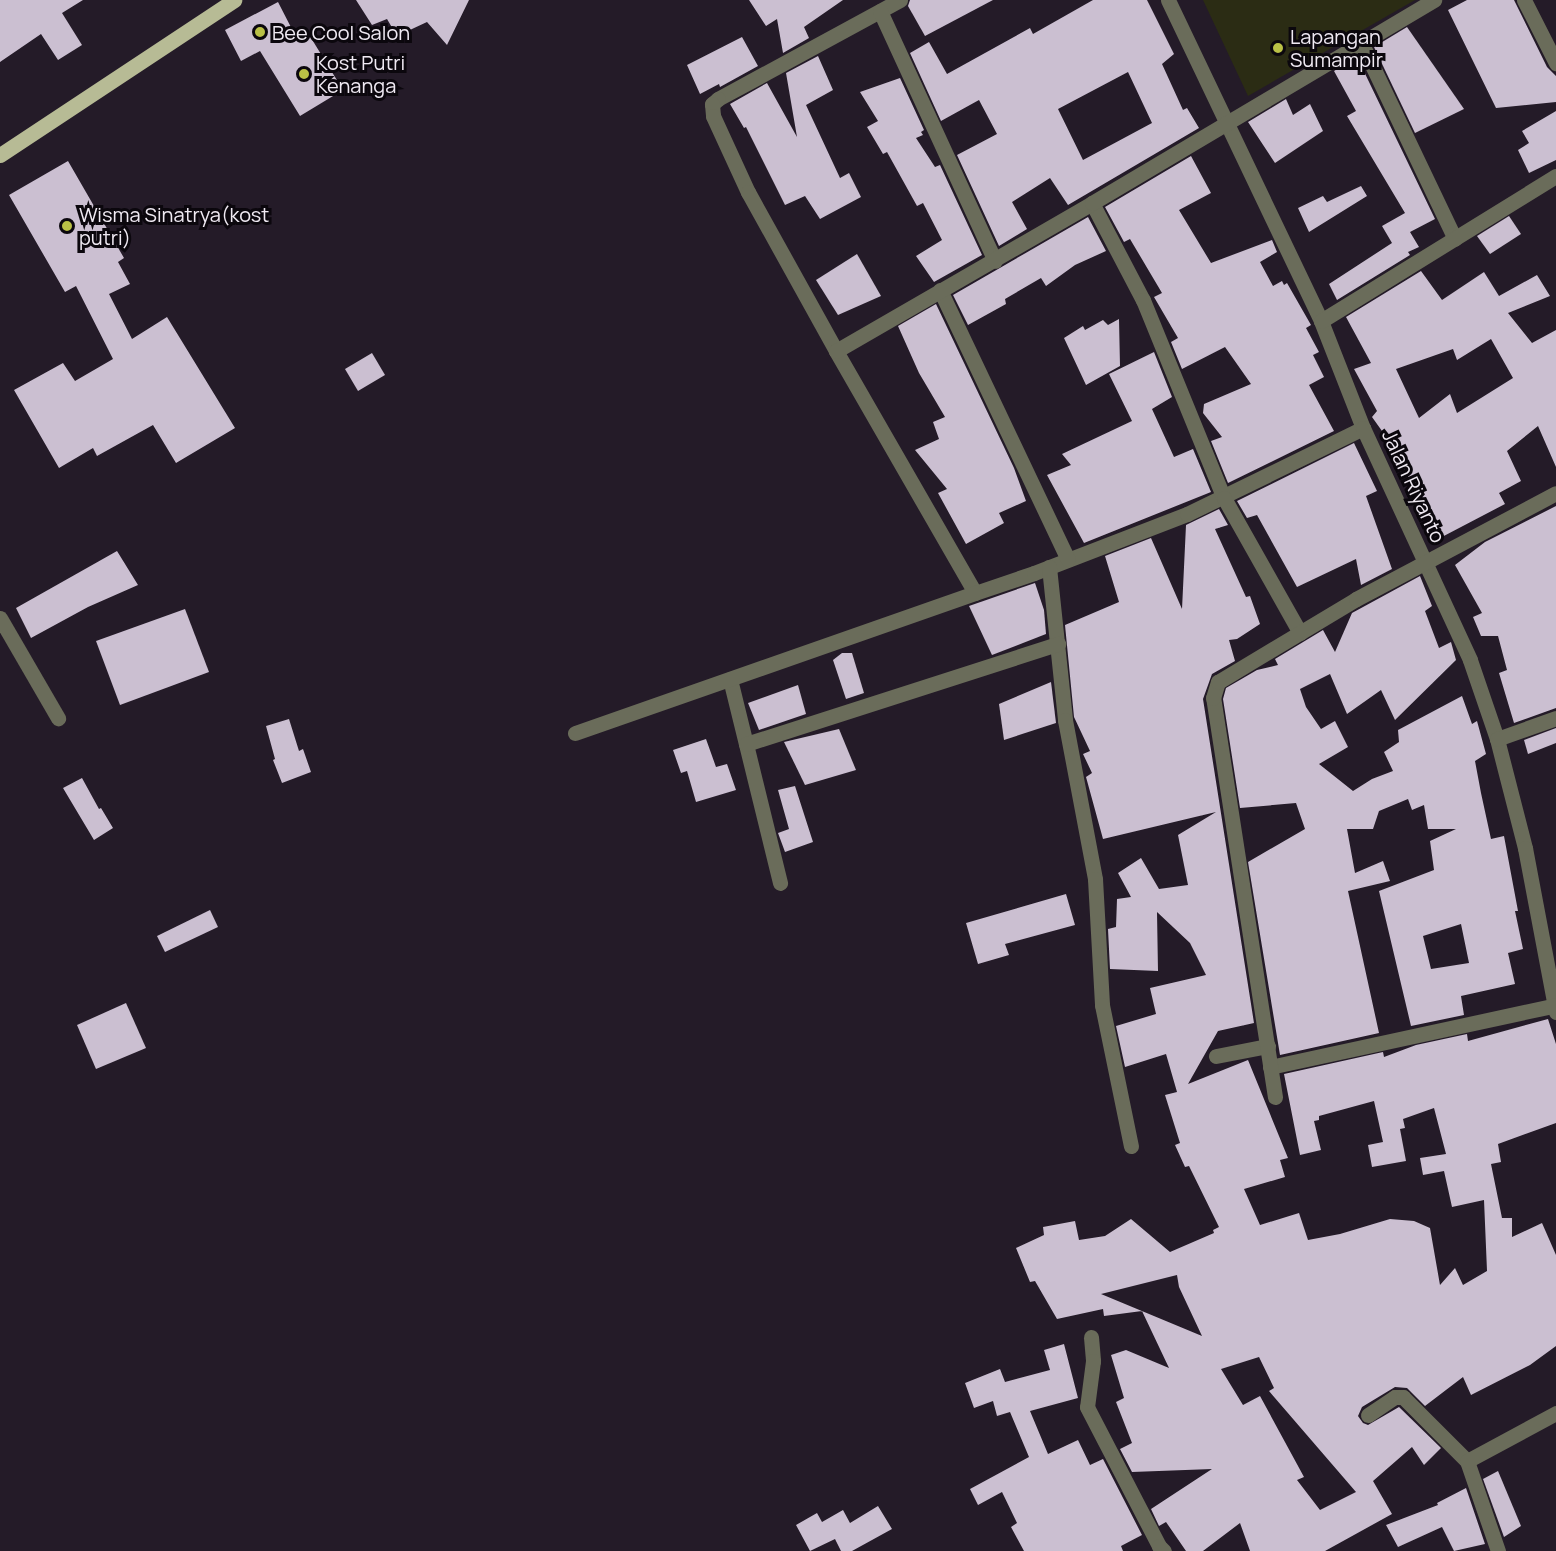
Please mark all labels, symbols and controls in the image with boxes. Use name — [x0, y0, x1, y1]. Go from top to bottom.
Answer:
place label: Bee Cool Salon — [272, 20, 410, 44]
place label: Lapangan Sumampir — [1290, 24, 1383, 71]
marker: Bee Cool Salon — [253, 25, 267, 39]
marker: Lapangan Sumampir — [1271, 41, 1285, 55]
place label: Kost Putri Kenanga — [316, 51, 405, 98]
marker: Kost Putri Kenanga — [297, 67, 311, 81]
place label: Wisma Sinatrya(kost putri) — [79, 202, 269, 249]
marker: Wisma Sinatrya(kost putri) — [60, 219, 74, 233]
street label: Jalan Riyanto — [1377, 426, 1451, 546]

